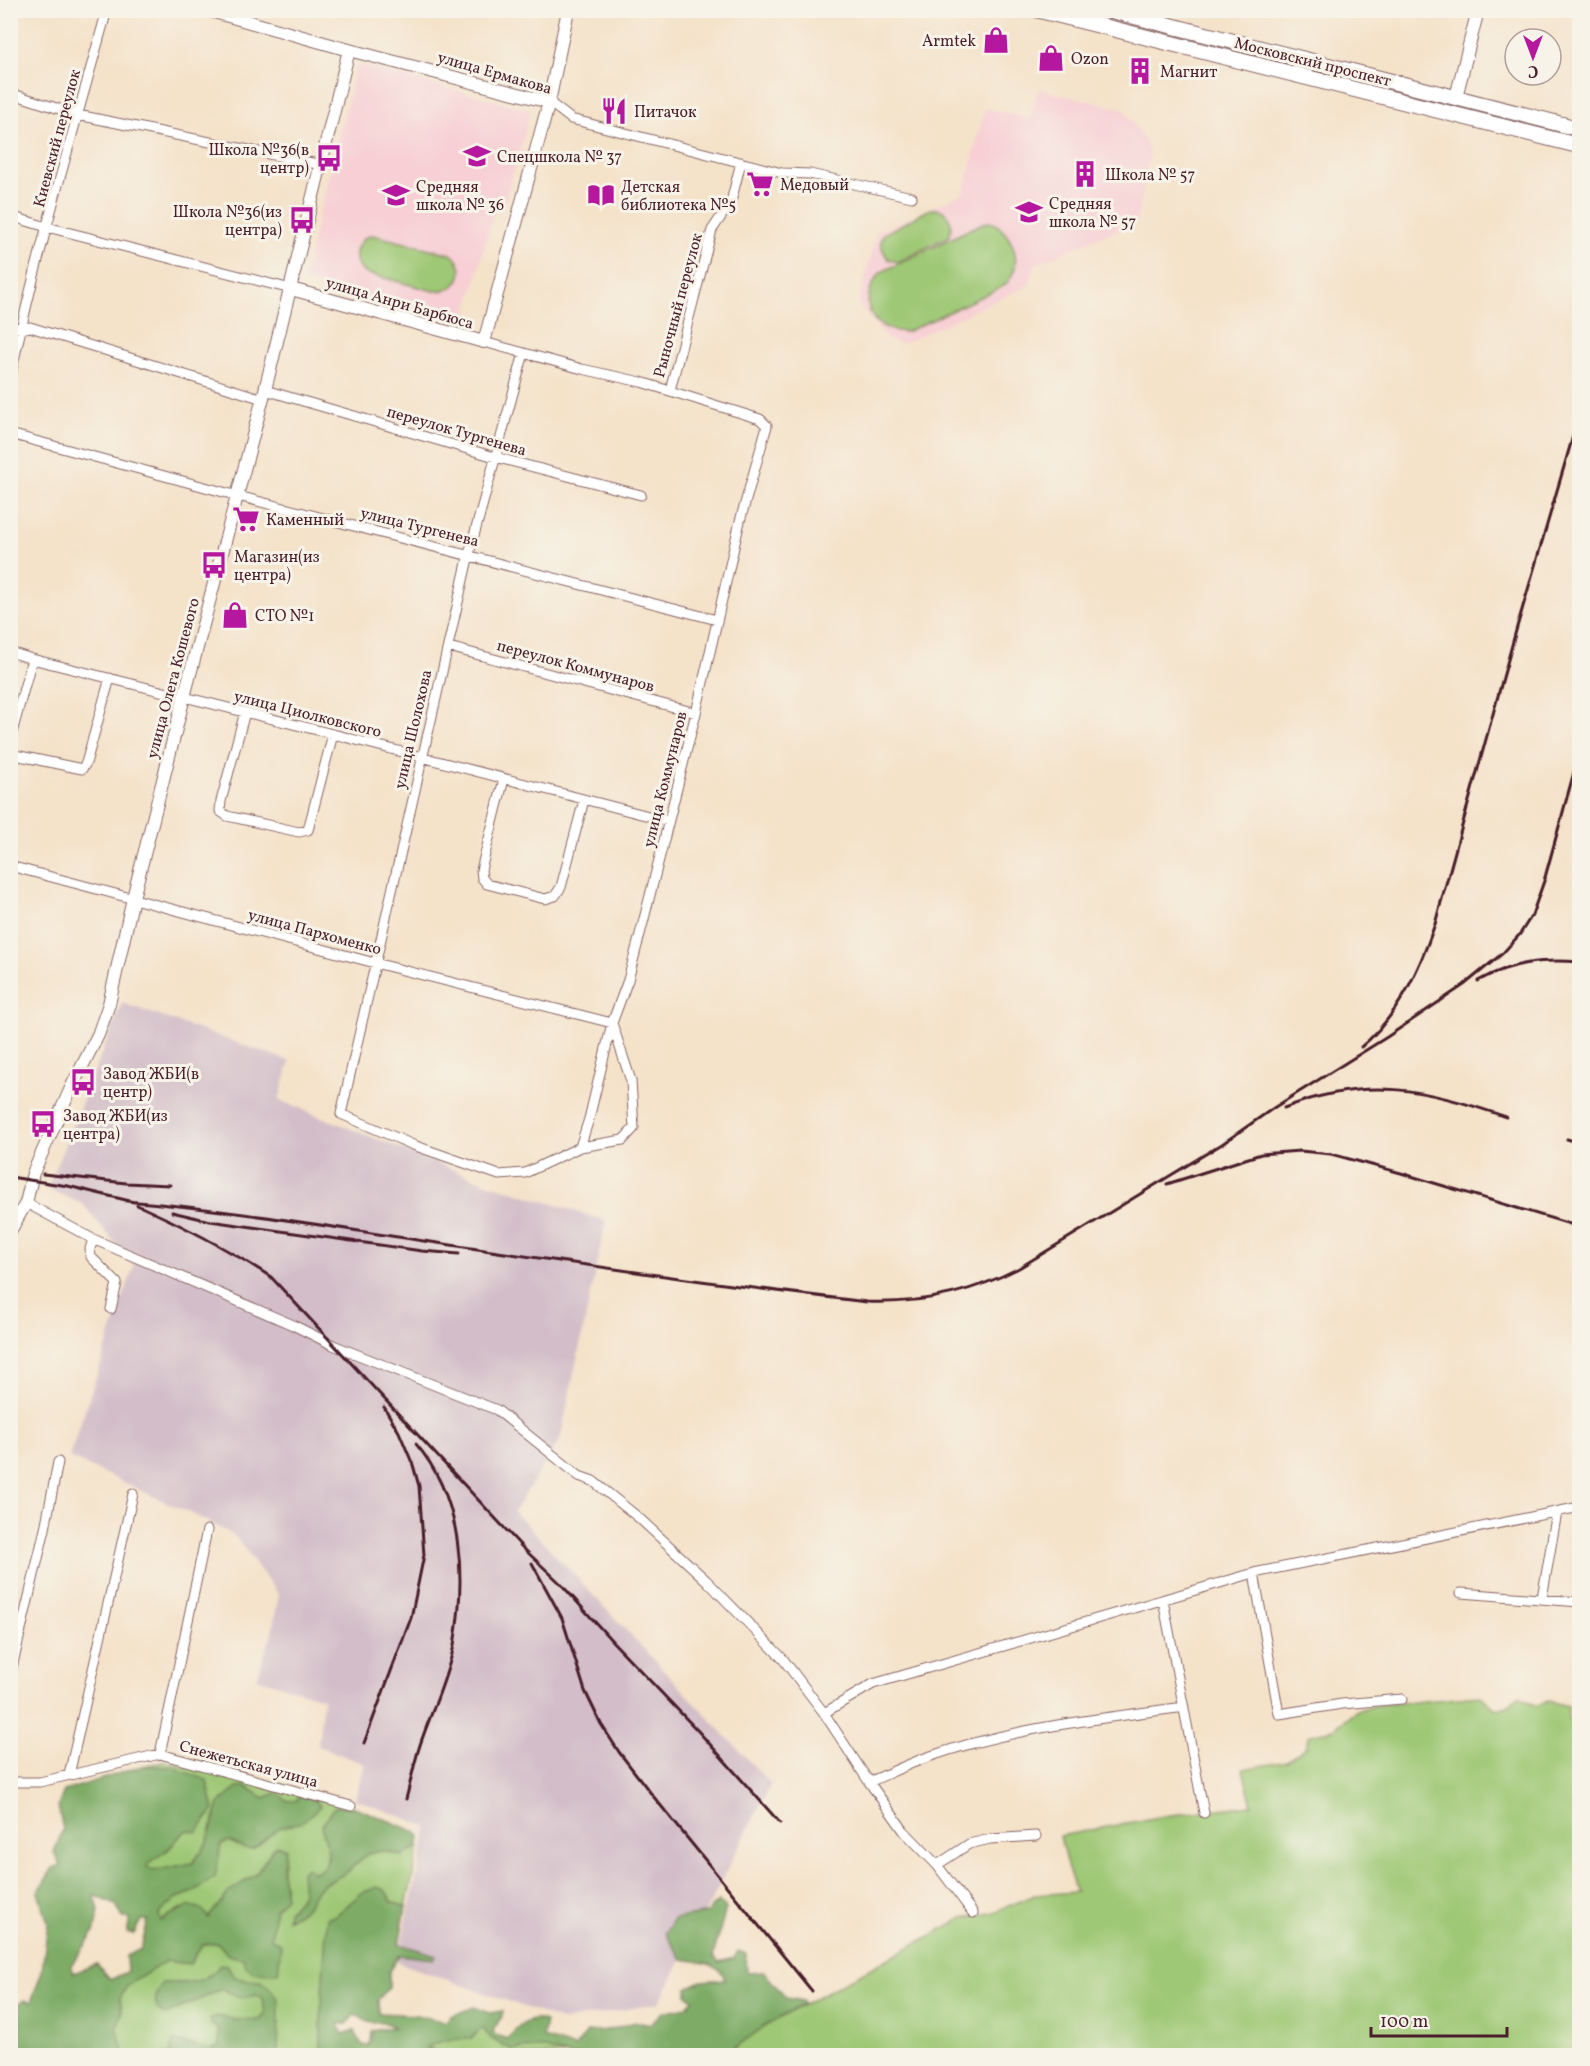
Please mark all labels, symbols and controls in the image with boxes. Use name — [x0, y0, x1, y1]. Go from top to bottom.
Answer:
shop icon: Armtek — [981, 25, 1011, 55]
north arrow — [1503, 27, 1563, 87]
place label: Armtek — [922, 31, 976, 53]
street label: Московский проспект — [1232, 33, 1393, 93]
shop icon: Ozon — [1036, 43, 1066, 73]
street label: улица Ермакова — [435, 47, 554, 101]
place label: Ozon — [1071, 49, 1109, 71]
building icon: Магнит — [1125, 56, 1155, 86]
text: С — [1528, 59, 1538, 81]
place label: Магнит — [1160, 62, 1217, 84]
street label: Киевский переулок — [29, 67, 87, 210]
restaurant icon: Питачок — [599, 96, 629, 126]
place label: Питачок — [634, 102, 697, 124]
place label: Школа №36(в центр) — [208, 140, 309, 180]
school or university icon: Спецшкола № 37 — [462, 141, 492, 171]
bus stop icon: Школа №36(в центр) — [314, 143, 344, 173]
place label: Спецшкола № 37 — [497, 147, 622, 169]
building icon: Школа № 57 — [1070, 159, 1100, 189]
place label: Школа № 57 — [1105, 165, 1195, 187]
supermarket icon: Медовый — [745, 169, 775, 199]
place label: Медовый — [780, 175, 849, 197]
place label: Средняя школа № 36 — [416, 177, 504, 217]
place label: Детская библиотека №5 — [621, 177, 736, 217]
school or university icon: Средняя школа № 36 — [381, 180, 411, 210]
library icon: Детская библиотека №5 — [586, 180, 616, 210]
place label: Средняя школа № 57 — [1049, 194, 1137, 234]
school or university icon: Средняя школа № 57 — [1014, 197, 1044, 227]
place label: Школа №36(из центра) — [173, 202, 282, 242]
bus stop icon: Школа №36(из центра) — [287, 205, 317, 235]
street label: Рыночный переулок — [649, 230, 709, 380]
street label: улица Анри Барбюса — [323, 272, 476, 336]
street label: переулок Тургенева — [384, 401, 529, 462]
street label: улица Тургенева — [358, 503, 481, 553]
supermarket icon: Каменный — [231, 504, 261, 534]
place label: Каменный — [266, 510, 344, 532]
place label: Магазин(из центра) — [234, 547, 320, 587]
bus stop icon: Магазин(из центра) — [199, 550, 229, 580]
street label: улица Олега Кошевого — [142, 596, 206, 761]
shop icon: СТО №1 — [220, 600, 250, 630]
place label: СТО №1 — [255, 606, 314, 628]
street label: переулок Коммунаров — [494, 635, 657, 699]
street label: улица Шолохова — [390, 668, 438, 791]
street label: улица Циолковского — [231, 686, 384, 744]
street label: улица Коммунаров — [638, 709, 693, 850]
street label: улица Пархоменко — [245, 905, 384, 961]
place label: Завод ЖБИ(в центр) — [103, 1064, 199, 1104]
bus stop icon: Завод ЖБИ(в центр) — [68, 1067, 98, 1097]
place label: Завод ЖБИ(из центра) — [63, 1106, 168, 1146]
bus stop icon: Завод ЖБИ(из центра) — [28, 1109, 58, 1139]
street label: Снежетьская улица — [177, 1736, 320, 1794]
scale bar — [1371, 2000, 1508, 2038]
text: 100 m — [1380, 2010, 1429, 2035]

